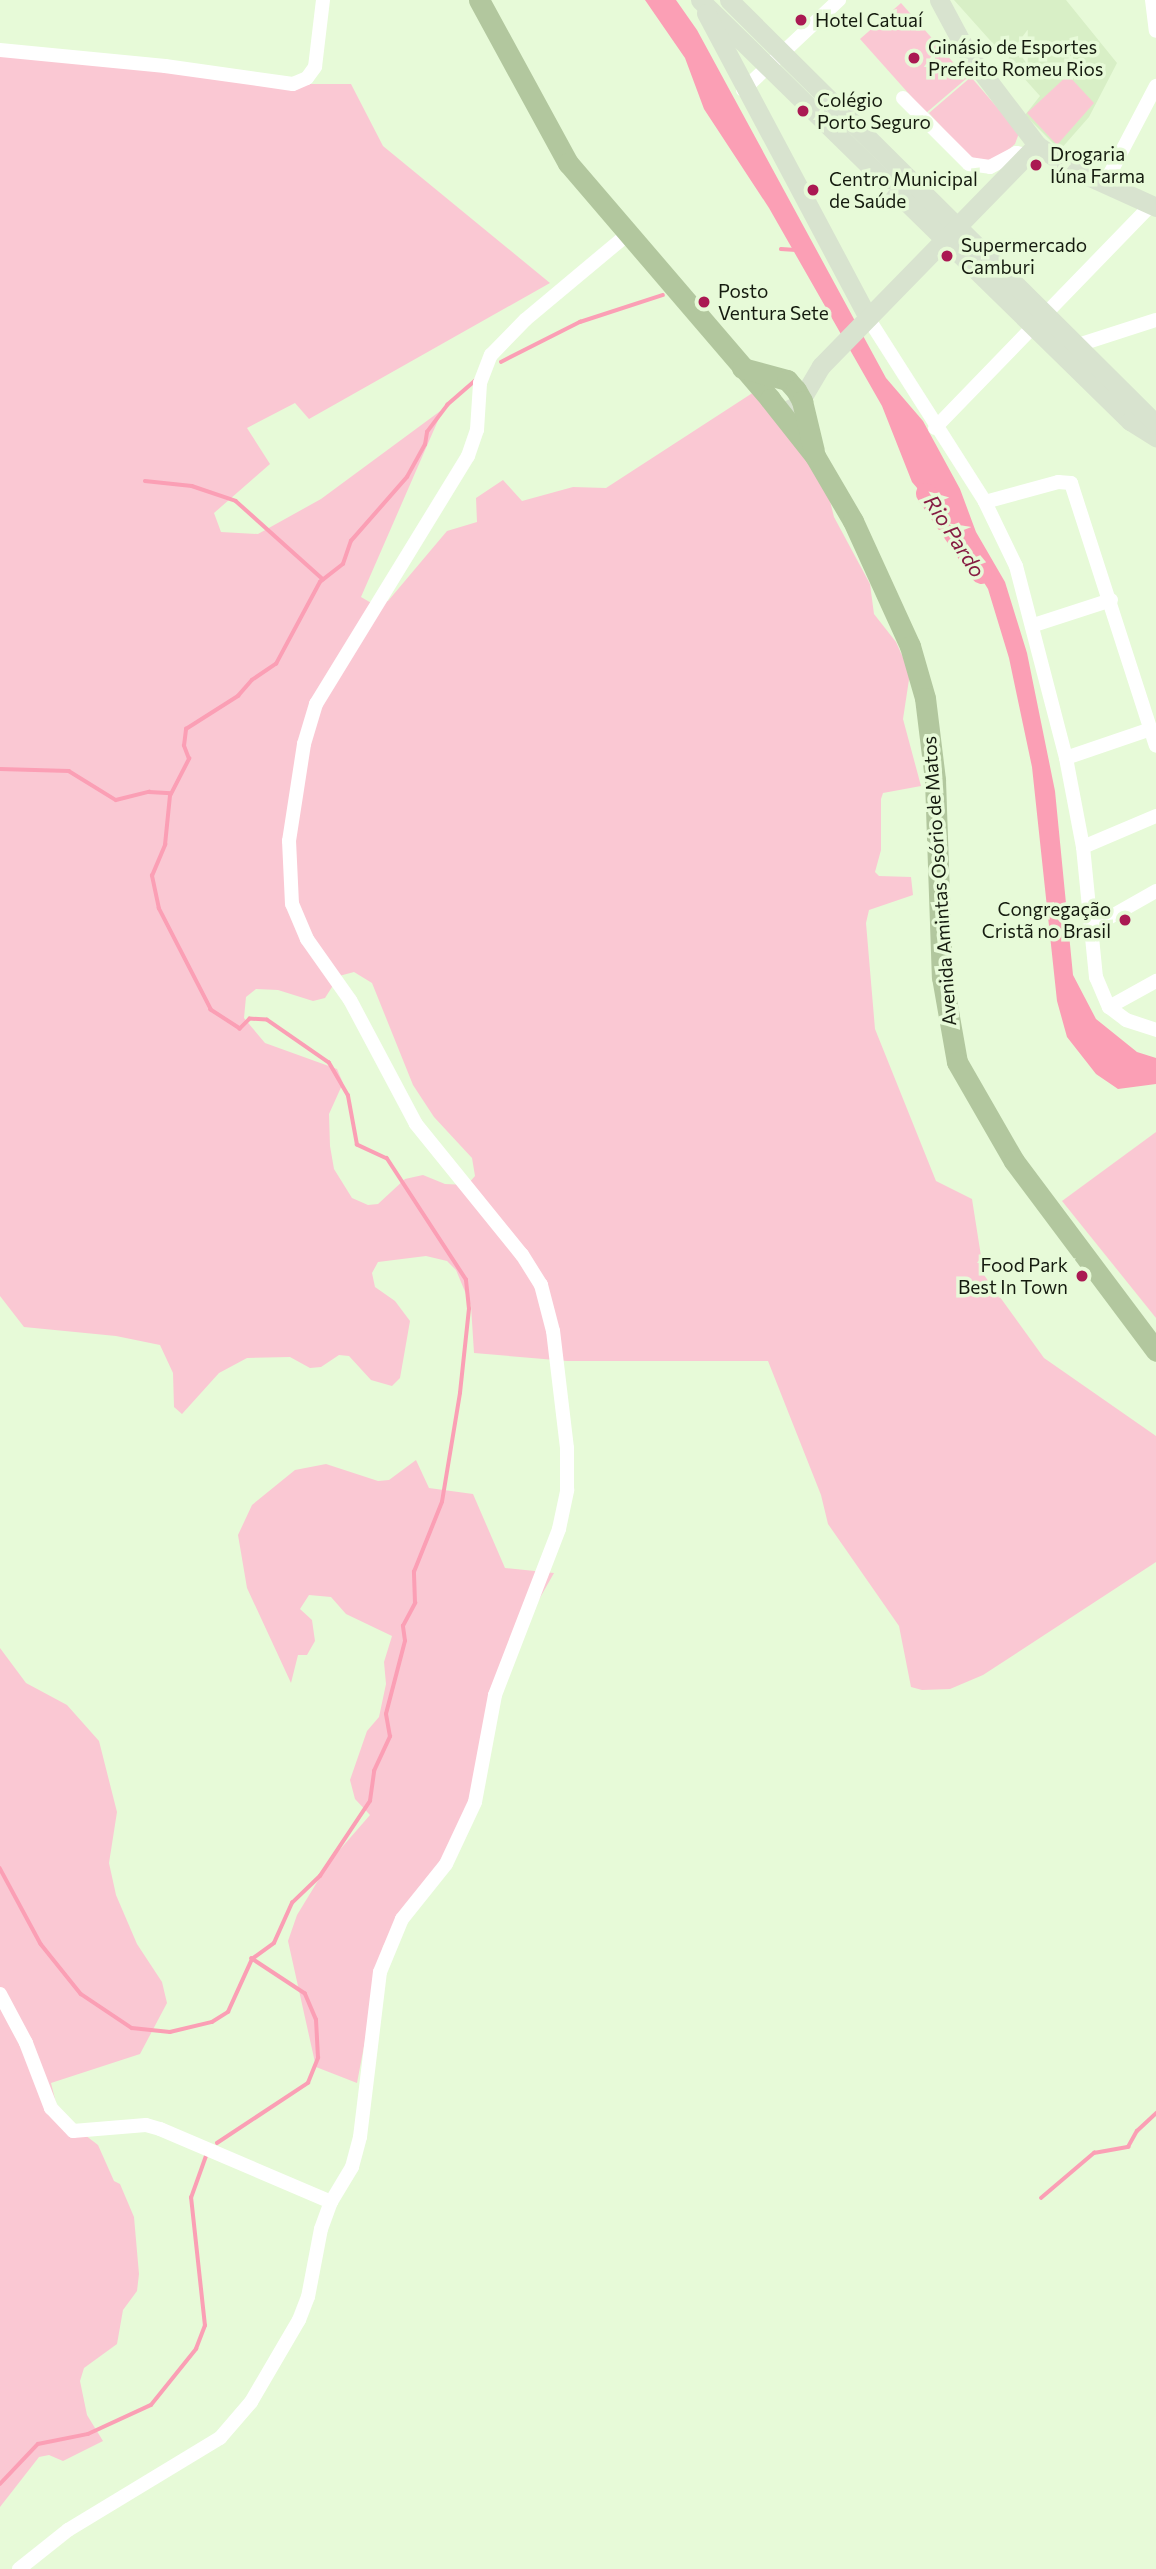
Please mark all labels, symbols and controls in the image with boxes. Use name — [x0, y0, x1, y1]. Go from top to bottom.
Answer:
place label: Hotel Catuaí — [815, 9, 923, 31]
marker: Hotel Catuaí — [793, 12, 809, 28]
place label: Ginásio de Esportes Prefeito Romeu Rios — [928, 36, 1103, 80]
marker: Ginásio de Esportes Prefeito Romeu Rios — [906, 50, 922, 66]
place label: Colégio Porto Seguro — [817, 89, 931, 133]
marker: Colégio Porto Seguro — [795, 103, 811, 119]
place label: Drogaria Iúna Farma — [1050, 143, 1145, 187]
marker: Drogaria Iúna Farma — [1028, 157, 1044, 173]
place label: Centro Municipal de Saúde — [829, 168, 978, 212]
marker: Centro Municipal de Saúde — [803, 180, 823, 200]
place label: Supermercado Camburi — [961, 234, 1087, 278]
marker: Supermercado Camburi — [939, 248, 955, 264]
place label: Posto Ventura Sete — [718, 280, 829, 324]
marker: Posto Ventura Sete — [696, 294, 712, 310]
water label: Rio Pardo — [919, 490, 991, 582]
street label: Avenida Amintas Osório de Matos — [917, 735, 961, 1027]
place label: Congregação Cristã no Brasil — [982, 898, 1111, 942]
marker: Congregação Cristã no Brasil — [1117, 912, 1133, 928]
place label: Food Park Best In Town — [958, 1254, 1068, 1298]
marker: Food Park Best In Town — [1074, 1268, 1090, 1284]

